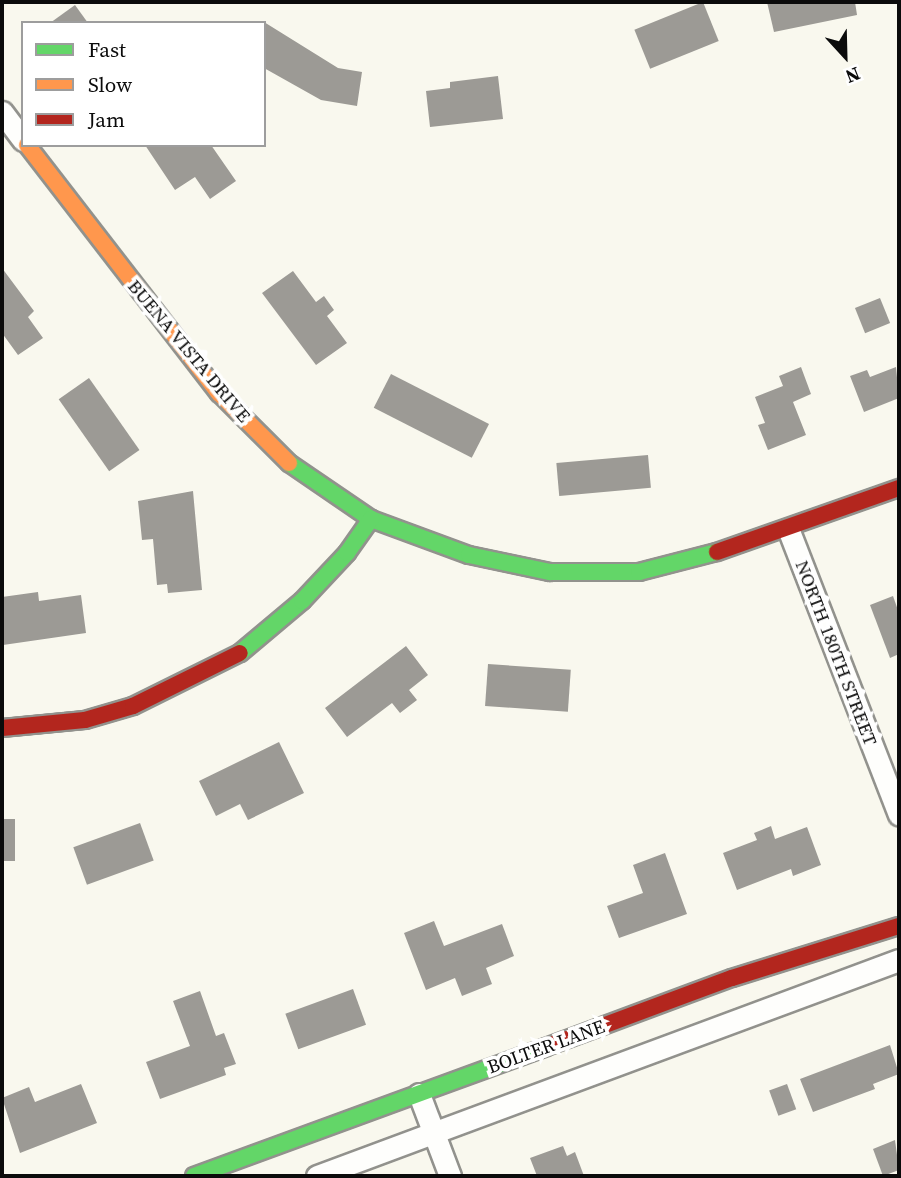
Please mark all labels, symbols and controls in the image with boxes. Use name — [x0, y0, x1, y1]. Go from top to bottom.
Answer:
legend — [21, 21, 266, 147]
north arrow — [810, 21, 880, 91]
text: Fast — [88, 35, 126, 64]
text: N — [842, 61, 864, 90]
text: Slow — [88, 70, 132, 99]
text: Jam — [88, 105, 125, 134]
street label: BUENA VISTA DRIVE — [123, 275, 255, 427]
street label: NORTH 180TH STREET — [790, 557, 882, 749]
street label: BOLTER LANE — [484, 1015, 608, 1079]

